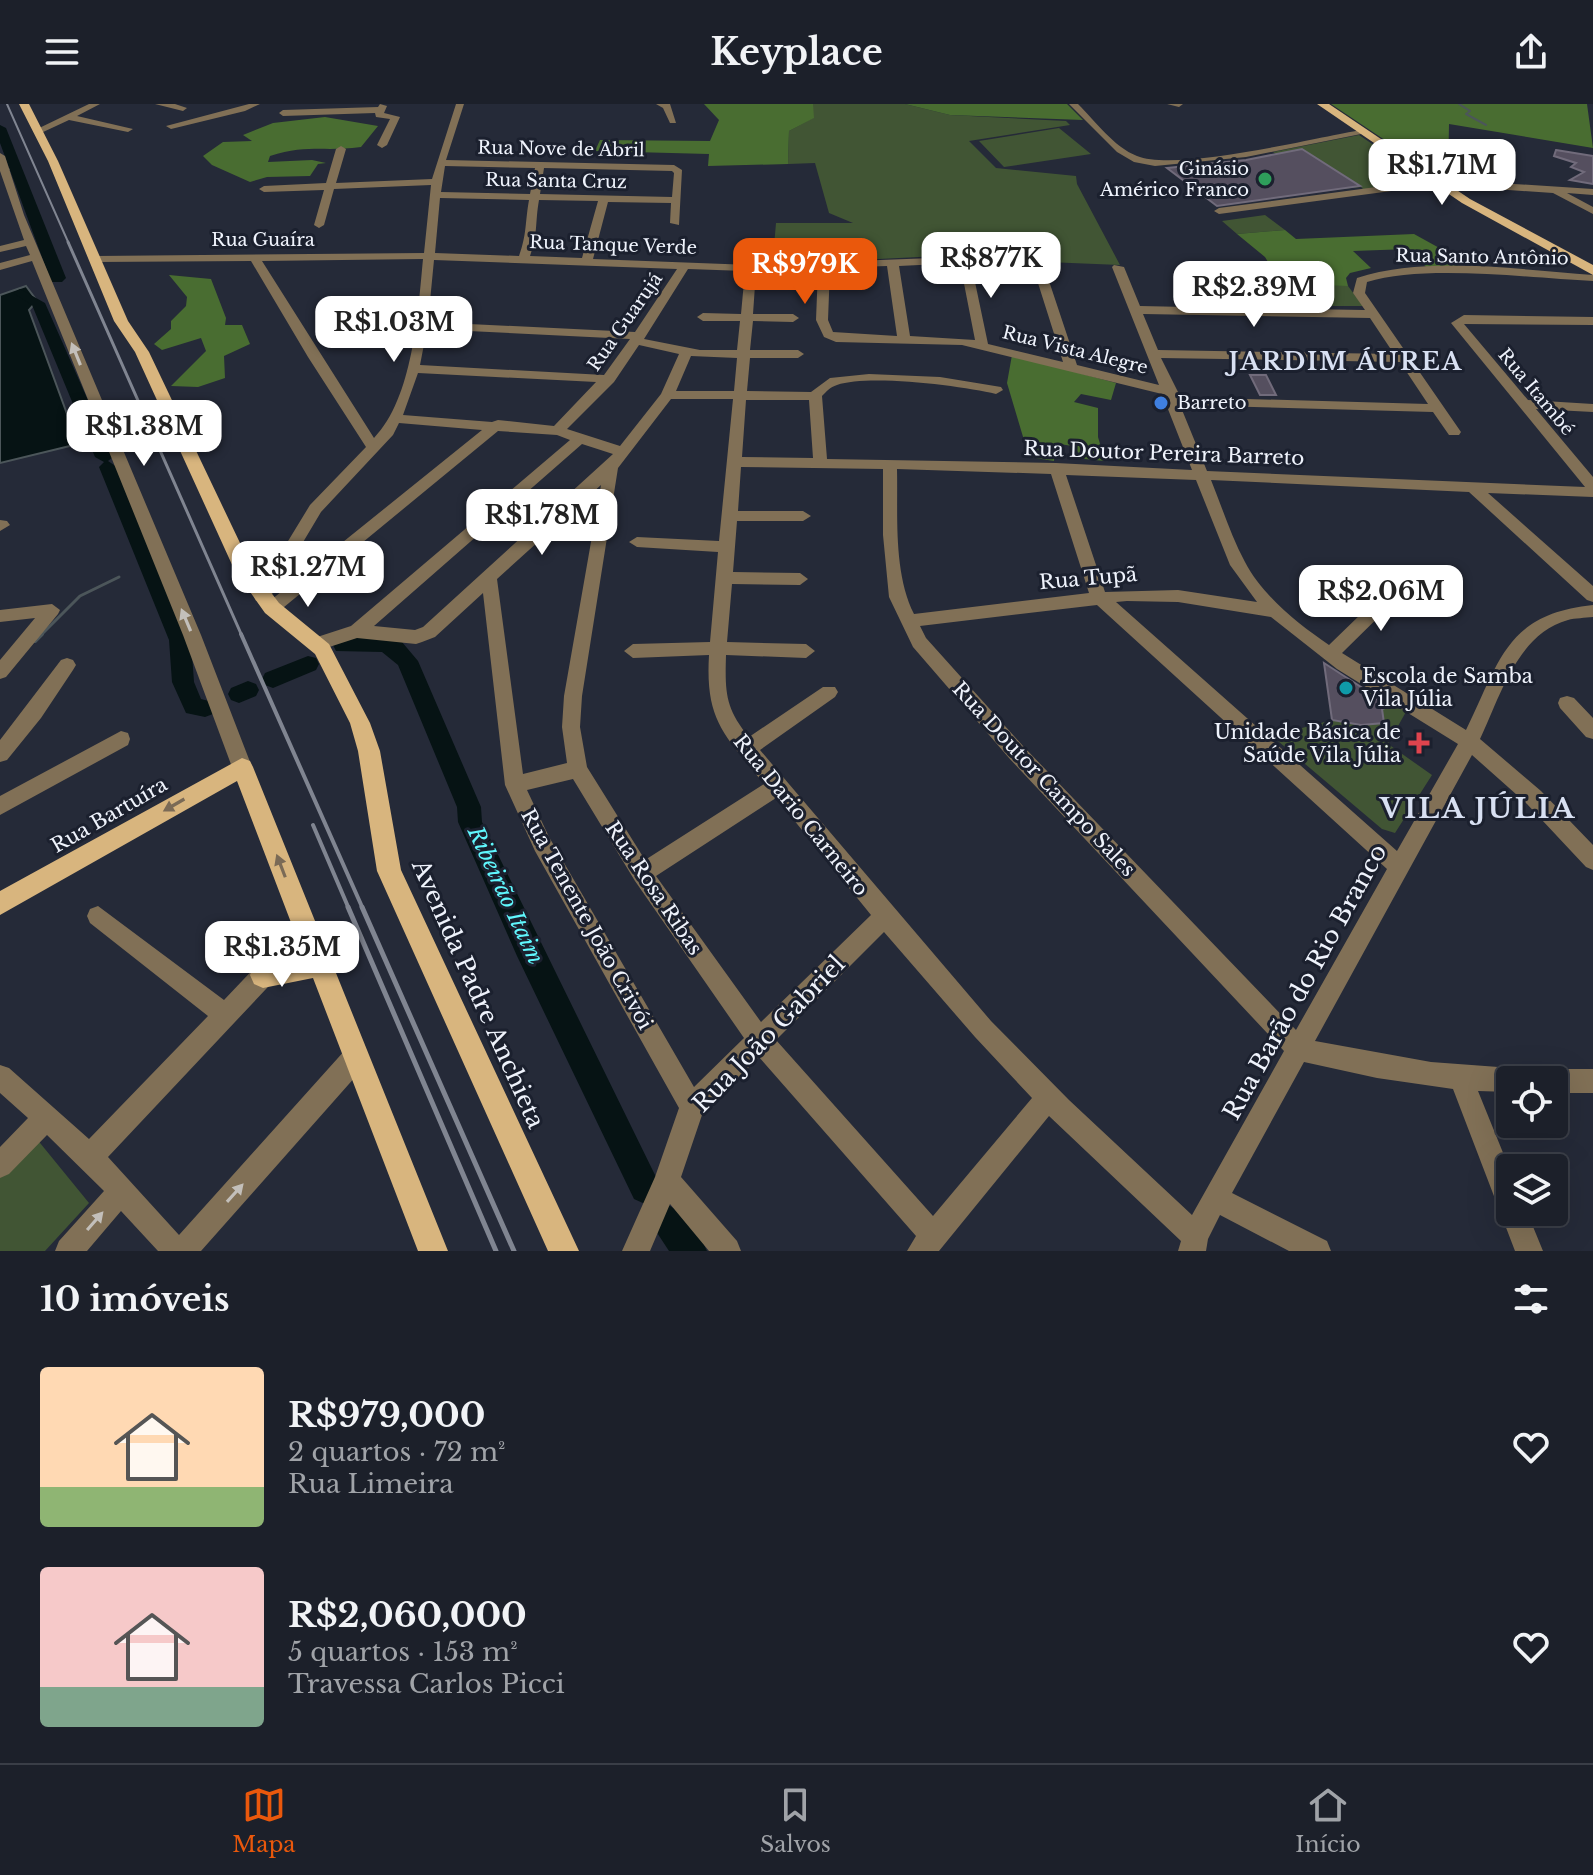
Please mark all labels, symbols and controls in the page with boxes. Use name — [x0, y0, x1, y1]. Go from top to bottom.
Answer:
icon: menu — [40, 30, 84, 74]
text: Keyplace — [710, 30, 883, 75]
icon: share — [1509, 30, 1553, 74]
street label: Rua Nove de Abril — [477, 137, 645, 161]
pin: R$1.71M — [1368, 139, 1516, 207]
text: R$1.71M — [1387, 149, 1497, 181]
place label: Ginásio Américo Franco — [1099, 158, 1249, 201]
street label: Rua Santa Cruz — [485, 169, 627, 193]
marker: Ginásio Américo Franco — [1256, 170, 1274, 188]
street label: Rua Guaíra — [211, 229, 315, 251]
street label: Rua Tanque Verde — [529, 231, 697, 259]
pin: R$877K — [926, 232, 1056, 300]
pin: R$979K — [740, 238, 870, 306]
text: R$877K — [940, 242, 1042, 274]
street label: Rua Santo Antônio — [1395, 244, 1569, 270]
text: R$979K — [751, 248, 859, 280]
pin: R$2.39M — [1180, 261, 1328, 329]
street label: Rua Guarujá — [583, 269, 667, 375]
text: R$2.39M — [1191, 271, 1317, 303]
pin: R$1.03M — [320, 296, 468, 364]
text: R$1.03M — [333, 306, 455, 338]
street label: Rua Vista Alegre — [1000, 321, 1150, 379]
one-way arrow — [69, 342, 82, 366]
street label: Rua Itambé — [1493, 344, 1579, 440]
district label: JARDIM ÁUREA — [1224, 347, 1463, 376]
place label: Barreto — [1177, 392, 1247, 414]
marker: Barreto — [1152, 394, 1170, 412]
pin: R$1.38M — [70, 400, 218, 468]
text: R$1.38M — [85, 410, 203, 442]
street label: Rua Doutor Pereira Barreto — [1023, 436, 1305, 470]
pin: R$1.78M — [468, 489, 616, 557]
text: R$1.78M — [484, 499, 600, 531]
pin: R$1.27M — [234, 541, 382, 609]
text: R$1.27M — [250, 551, 366, 583]
street label: Rua Tupã — [1038, 562, 1139, 594]
pin: R$2.06M — [1307, 565, 1455, 633]
text: R$2.06M — [1317, 575, 1445, 607]
one-way arrow — [179, 608, 192, 632]
place label: Escola de Samba Vila Júlia — [1361, 664, 1534, 711]
street label: Rua Doutor Campo Sales — [947, 677, 1141, 881]
marker: Escola de Samba Vila Júlia — [1337, 679, 1355, 697]
place label: Unidade Básica de Saúde Vila Júlia — [1214, 720, 1402, 767]
street label: Rua Dario Carneiro — [729, 729, 873, 901]
marker: Unidade Básica de Saúde Vila Júlia — [1408, 732, 1430, 754]
street label: Rua Bartuíra — [47, 772, 172, 858]
district label: VILA JÚLIA — [1379, 791, 1576, 826]
one-way arrow — [163, 798, 185, 812]
street label: Rua Tenente João Crivói — [516, 804, 658, 1034]
street label: Rua Rosa Ribas — [600, 817, 708, 959]
water label: Ribeirão Itaim — [461, 821, 549, 969]
street label: Rua Barão do Rio Branco — [1217, 839, 1393, 1125]
one-way arrow — [274, 854, 287, 878]
street label: Avenida Padre Anchieta — [406, 854, 551, 1133]
pin: R$1.35M — [208, 921, 356, 989]
text: R$1.35M — [223, 931, 341, 963]
street label: Rua João Gabriel — [687, 949, 851, 1118]
map controls — [1496, 1066, 1568, 1226]
button: locate — [1496, 1066, 1568, 1138]
button: layers — [1496, 1154, 1568, 1226]
one-way arrow — [225, 1183, 243, 1202]
one-way arrow — [86, 1212, 103, 1232]
icon: filters — [1509, 1277, 1553, 1321]
text: 10 imóveis — [40, 1278, 230, 1320]
text: R$979,000 — [288, 1394, 485, 1436]
icon: home — [104, 1399, 200, 1495]
icon: heart — [1509, 1425, 1553, 1469]
text: 2 quartos · 72 m² — [288, 1436, 506, 1468]
text: Rua Limeira — [288, 1468, 454, 1500]
text: R$2,060,000 — [288, 1594, 527, 1636]
icon: home — [104, 1599, 200, 1695]
icon: heart — [1509, 1625, 1553, 1669]
text: 5 quartos · 153 m² — [288, 1636, 518, 1668]
text: Travessa Carlos Picci — [288, 1668, 565, 1700]
tab: Mapa — [232, 1783, 296, 1858]
tab: Salvos — [760, 1783, 831, 1858]
tab: Início — [1295, 1783, 1361, 1858]

